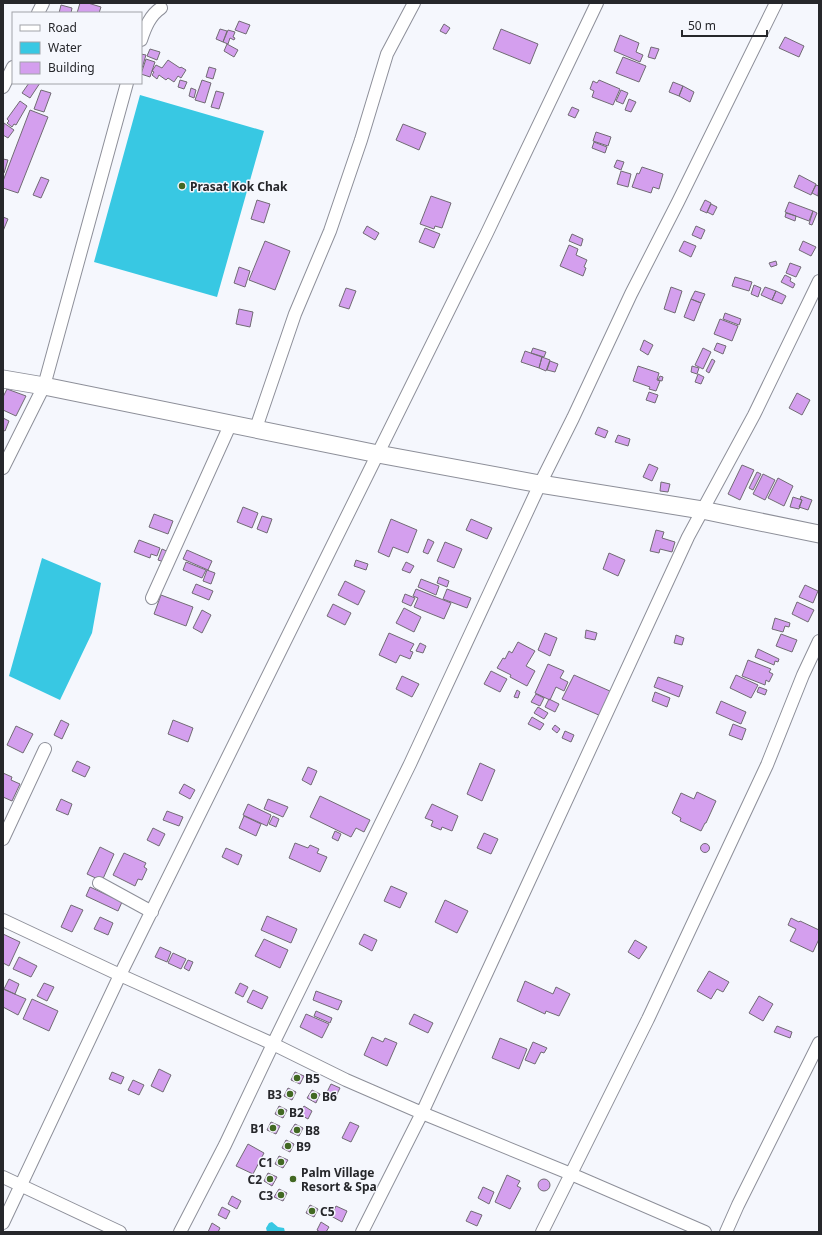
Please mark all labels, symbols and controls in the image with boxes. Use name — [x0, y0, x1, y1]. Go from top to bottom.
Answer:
legend — [12, 12, 142, 84]
scale bar — [682, 12, 767, 38]
text: 50 m — [688, 17, 716, 34]
text: Road — [48, 19, 77, 36]
text: Water — [48, 39, 82, 56]
text: Building — [48, 59, 95, 76]
place label: Prasat Kok Chak — [190, 178, 288, 195]
marker: Prasat Kok Chak — [177, 181, 187, 191]
place label: B5 — [305, 1070, 320, 1087]
marker: B5 — [292, 1073, 302, 1083]
place label: B3 — [267, 1086, 282, 1103]
place label: B6 — [322, 1088, 337, 1105]
marker: B3 — [285, 1089, 295, 1099]
marker: B6 — [309, 1091, 319, 1101]
place label: B2 — [289, 1104, 304, 1121]
marker: B2 — [276, 1107, 286, 1117]
place label: B1 — [250, 1120, 265, 1137]
place label: B8 — [305, 1122, 320, 1139]
marker: B1 — [268, 1123, 278, 1133]
marker: B8 — [292, 1125, 302, 1135]
place label: B9 — [296, 1138, 311, 1155]
marker: B9 — [283, 1141, 293, 1151]
place label: C1 — [258, 1154, 273, 1171]
marker: C1 — [276, 1157, 286, 1167]
place label: Palm Village Resort & Spa — [301, 1164, 377, 1195]
place label: C2 — [247, 1171, 262, 1188]
marker: C2 — [265, 1174, 275, 1184]
marker: Palm Village Resort & Spa — [288, 1174, 298, 1184]
place label: C3 — [258, 1187, 273, 1204]
marker: C3 — [276, 1190, 286, 1200]
place label: C5 — [320, 1203, 335, 1220]
marker: C5 — [307, 1206, 317, 1216]

